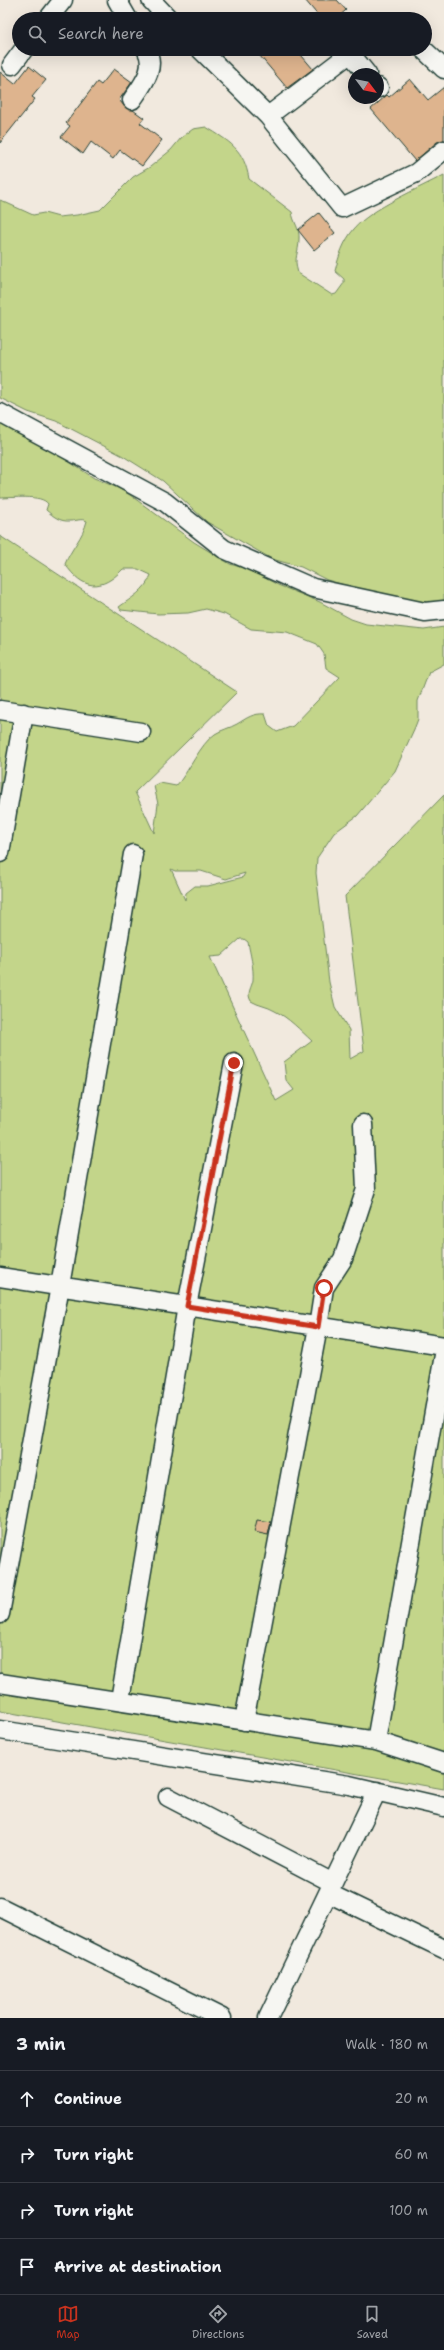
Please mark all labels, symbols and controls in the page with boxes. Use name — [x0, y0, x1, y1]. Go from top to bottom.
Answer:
search box — [12, 12, 432, 56]
icon: search — [26, 23, 48, 45]
text: Search here — [58, 24, 144, 44]
north arrow — [348, 68, 384, 104]
route end — [225, 1054, 243, 1072]
route start — [315, 1279, 333, 1297]
text: 3 min — [16, 2033, 66, 2055]
text: Walk · 180 m — [345, 2036, 428, 2053]
icon: ahead — [16, 2088, 38, 2110]
text: Continue — [54, 2089, 122, 2109]
text: 20 m — [395, 2090, 428, 2107]
icon: right — [16, 2144, 38, 2166]
text: Turn right — [54, 2145, 134, 2165]
text: 60 m — [395, 2146, 428, 2163]
icon: right — [16, 2200, 38, 2222]
text: Turn right — [54, 2201, 134, 2221]
text: 100 m — [389, 2202, 428, 2219]
icon: arrive — [16, 2256, 38, 2278]
text: Arrive at destination — [54, 2257, 222, 2277]
tab: Map — [56, 2303, 80, 2342]
tab: Directions — [192, 2303, 244, 2342]
tab: Saved — [357, 2303, 388, 2342]

